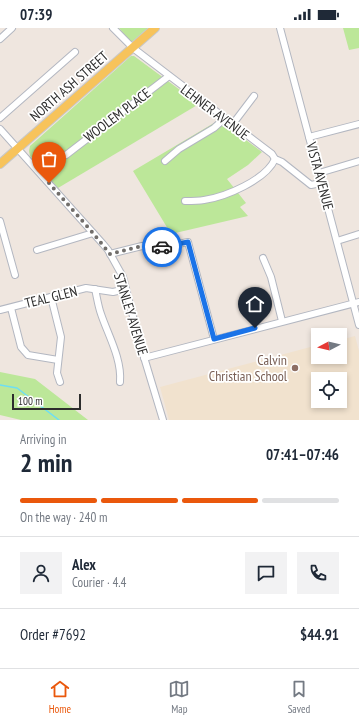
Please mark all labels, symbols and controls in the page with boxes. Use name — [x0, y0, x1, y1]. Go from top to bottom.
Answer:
text: 07:39 — [20, 5, 52, 24]
street label: NORTH ASH STREET — [26, 47, 112, 125]
street label: LEHNER AVENUE — [177, 80, 253, 144]
street label: WOOLEM PLACE — [80, 84, 154, 146]
street label: VISTA AVENUE — [302, 139, 338, 212]
pin — [32, 142, 66, 183]
icon: bag — [38, 148, 60, 170]
courier — [142, 227, 182, 267]
icon: car — [151, 236, 173, 258]
street label: STANLEY AVENUE — [110, 270, 152, 358]
street label: TEAL GLEN — [23, 282, 79, 312]
pin — [238, 287, 272, 328]
icon: home — [244, 293, 266, 315]
north arrow — [311, 328, 347, 364]
map controls — [311, 328, 347, 408]
place label: Calvin Christian School — [209, 351, 288, 385]
marker: Calvin Christian School — [290, 363, 300, 373]
button: locate — [311, 372, 347, 408]
scale bar — [12, 392, 81, 411]
text: 100 m — [18, 394, 42, 408]
text: Arriving in — [20, 431, 67, 448]
text: 07:41–07:46 — [266, 445, 339, 464]
text: 2 min — [20, 446, 73, 479]
text: On the way · 240 m — [20, 509, 107, 526]
button: person — [20, 552, 62, 594]
button: chat — [245, 552, 287, 594]
button: phone — [297, 552, 339, 594]
text: Alex — [72, 555, 96, 574]
text: Courier · 4.4 — [72, 574, 126, 591]
text: Order #7692 — [20, 625, 86, 644]
text: $44.91 — [300, 625, 339, 644]
tab: Home — [49, 678, 71, 716]
tab: Map — [168, 678, 190, 716]
tab: Saved — [288, 678, 310, 716]

